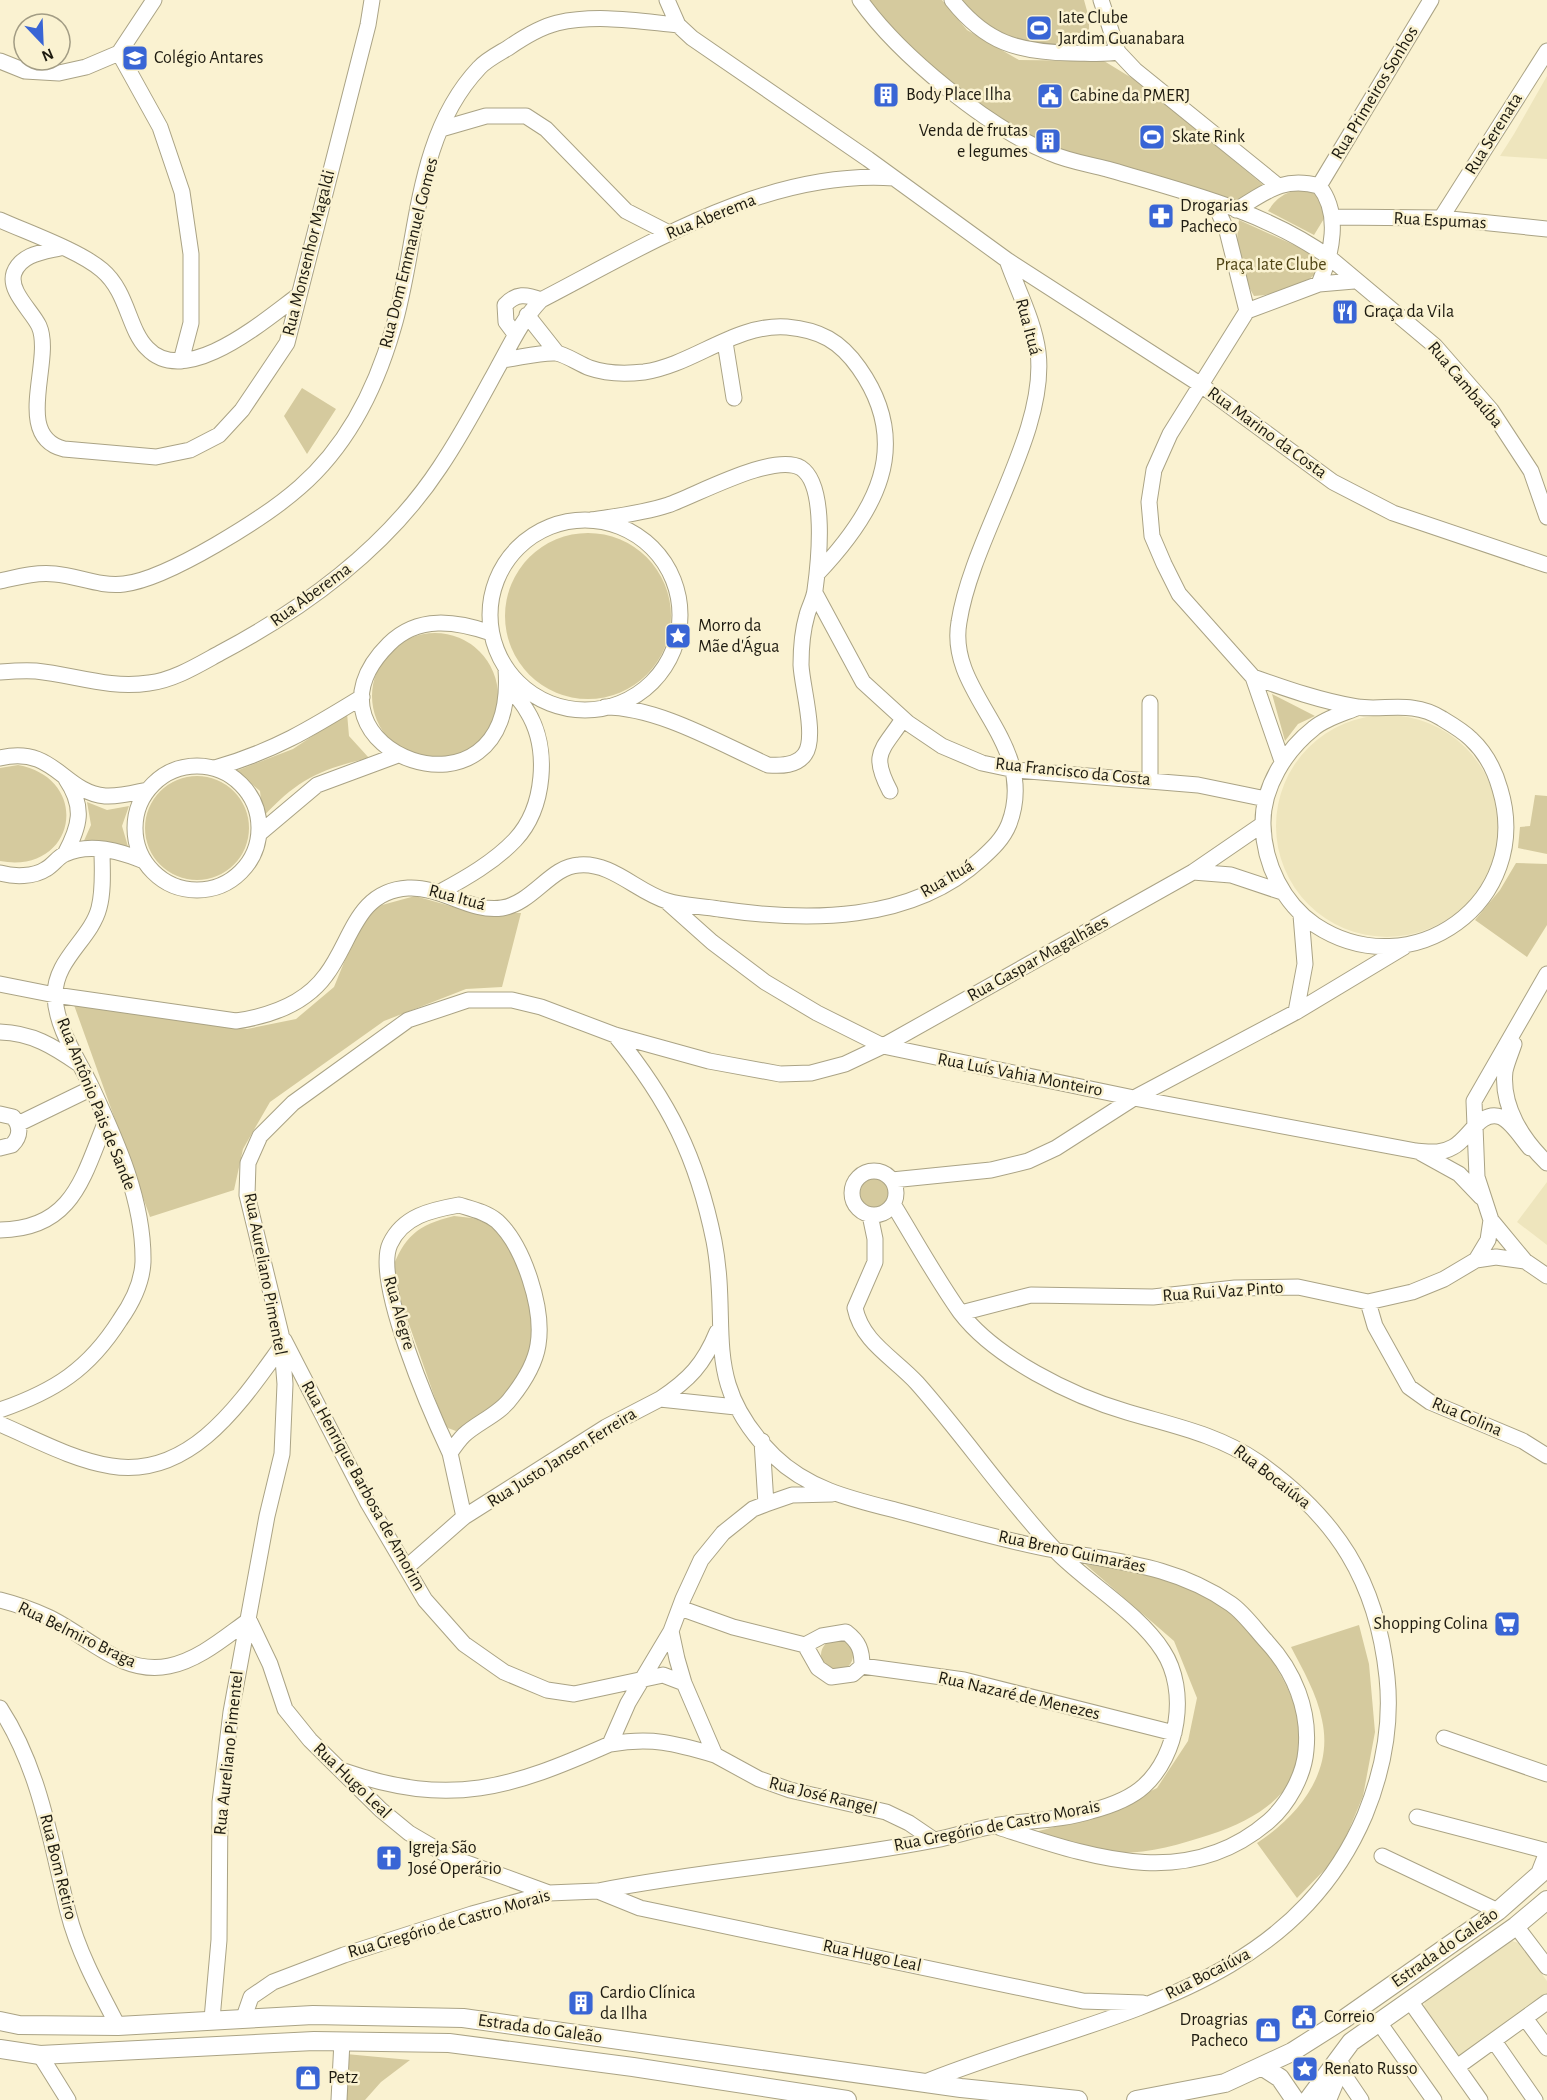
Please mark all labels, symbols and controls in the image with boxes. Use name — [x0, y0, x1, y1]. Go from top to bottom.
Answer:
place label: Iate Clube Jardim Guanabara — [1058, 9, 1185, 48]
north arrow — [12, 12, 72, 72]
sports icon: Iate Clube Jardim Guanabara — [1024, 13, 1054, 43]
street label: Rua Primeiros Sonhos — [1328, 23, 1422, 163]
school or university icon: Colégio Antares — [120, 43, 150, 73]
text: N — [39, 45, 56, 64]
place label: Colégio Antares — [154, 49, 263, 67]
building icon: Body Place Ilha — [871, 80, 901, 110]
public building icon: Cabine da PMERJ — [1035, 81, 1065, 111]
place label: Body Place Ilha — [906, 86, 1012, 104]
place label: Cabine da PMERJ — [1070, 87, 1190, 105]
street label: Rua Serenata — [1462, 90, 1526, 178]
place label: Venda de frutas e legumes — [919, 122, 1028, 161]
sports icon: Skate Rink — [1137, 122, 1167, 152]
building icon: Venda de frutas e legumes — [1033, 126, 1063, 156]
place label: Skate Rink — [1172, 128, 1246, 146]
street label: Rua Dom Emmanuel Gomes — [377, 156, 441, 350]
street label: Rua Monsenhor Magaldi — [280, 168, 338, 338]
street label: Rua Aberema — [664, 191, 758, 243]
place label: Drogarias Pacheco — [1180, 197, 1248, 236]
pharmacy icon: Drogarias Pacheco — [1146, 201, 1176, 231]
street label: Rua Espumas — [1393, 210, 1487, 232]
park label: Praça Iate Clube — [1215, 256, 1327, 274]
street label: Rua Ituá — [1012, 297, 1044, 357]
restaurant icon: Graça da Vila — [1330, 297, 1360, 327]
place label: Graça da Vila — [1364, 303, 1454, 321]
street label: Rua Cambaúba — [1424, 338, 1506, 432]
street label: Rua Marino da Costa — [1204, 384, 1330, 482]
street label: Rua Aberema — [267, 560, 355, 630]
place label: Morro da Mãe d'Água — [698, 617, 780, 656]
place icon: Morro da Mãe d'Água — [663, 621, 693, 651]
street label: Rua Francisco da Costa — [994, 755, 1152, 789]
street label: Rua Ituá — [917, 857, 977, 901]
street label: Rua Ituá — [427, 882, 487, 914]
street label: Rua Gaspar Magalhães — [965, 913, 1111, 1005]
street label: Rua Antônio Pais de Sande — [53, 1015, 139, 1193]
street label: Rua Luís Vahia Monteiro — [936, 1050, 1104, 1100]
street label: Rua Aureliano Pimentel — [240, 1191, 290, 1357]
street label: Rua Alegre — [380, 1274, 418, 1352]
street label: Rua Rui Vaz Pinto — [1162, 1279, 1284, 1305]
street label: Rua Henrique Barbosa de Amorim — [298, 1378, 428, 1594]
street label: Rua Colina — [1429, 1394, 1505, 1440]
street label: Rua Justo Jansen Ferreira — [484, 1405, 640, 1511]
street label: Rua Bocaiúva — [1230, 1441, 1314, 1513]
street label: Rua Breno Guimarães — [997, 1528, 1147, 1576]
street label: Rua Belmiro Braga — [15, 1599, 139, 1671]
supermarket icon: Shopping Colina — [1492, 1609, 1522, 1639]
place label: Shopping Colina — [1374, 1615, 1488, 1633]
street label: Rua Nazaré de Menezes — [936, 1669, 1102, 1723]
street label: Rua Aureliano Pimentel — [211, 1670, 247, 1836]
street label: Rua Hugo Leal — [310, 1740, 394, 1822]
street label: Rua José Rangel — [767, 1774, 879, 1818]
street label: Rua Gregório de Castro Morais — [892, 1797, 1102, 1855]
street label: Rua Bom Retiro — [36, 1812, 80, 1922]
place label: Igreja São José Operário — [408, 1839, 502, 1878]
church icon: Igreja São José Operário — [374, 1843, 404, 1873]
street label: Rua Gregório de Castro Morais — [346, 1886, 552, 1962]
street label: Estrada do Galeão — [1388, 1905, 1502, 1991]
street label: Rua Hugo Leal — [821, 1937, 923, 1975]
street label: Rua Bocaiúva — [1163, 1945, 1253, 2003]
place label: Cardio Clínica da Ilha — [600, 1984, 696, 2023]
building icon: Cardio Clínica da Ilha — [566, 1988, 596, 2018]
public building icon: Correio — [1289, 2002, 1319, 2032]
place label: Correio — [1324, 2008, 1375, 2026]
street label: Estrada do Galeão — [477, 2011, 604, 2047]
place label: Droagrias Pacheco — [1180, 2011, 1248, 2050]
shop icon: Droagrias Pacheco — [1253, 2015, 1283, 2045]
place icon: Renato Russo — [1290, 2054, 1320, 2084]
place label: Renato Russo — [1324, 2060, 1418, 2078]
shop icon: Petz — [293, 2063, 323, 2093]
place label: Petz — [328, 2069, 358, 2087]

